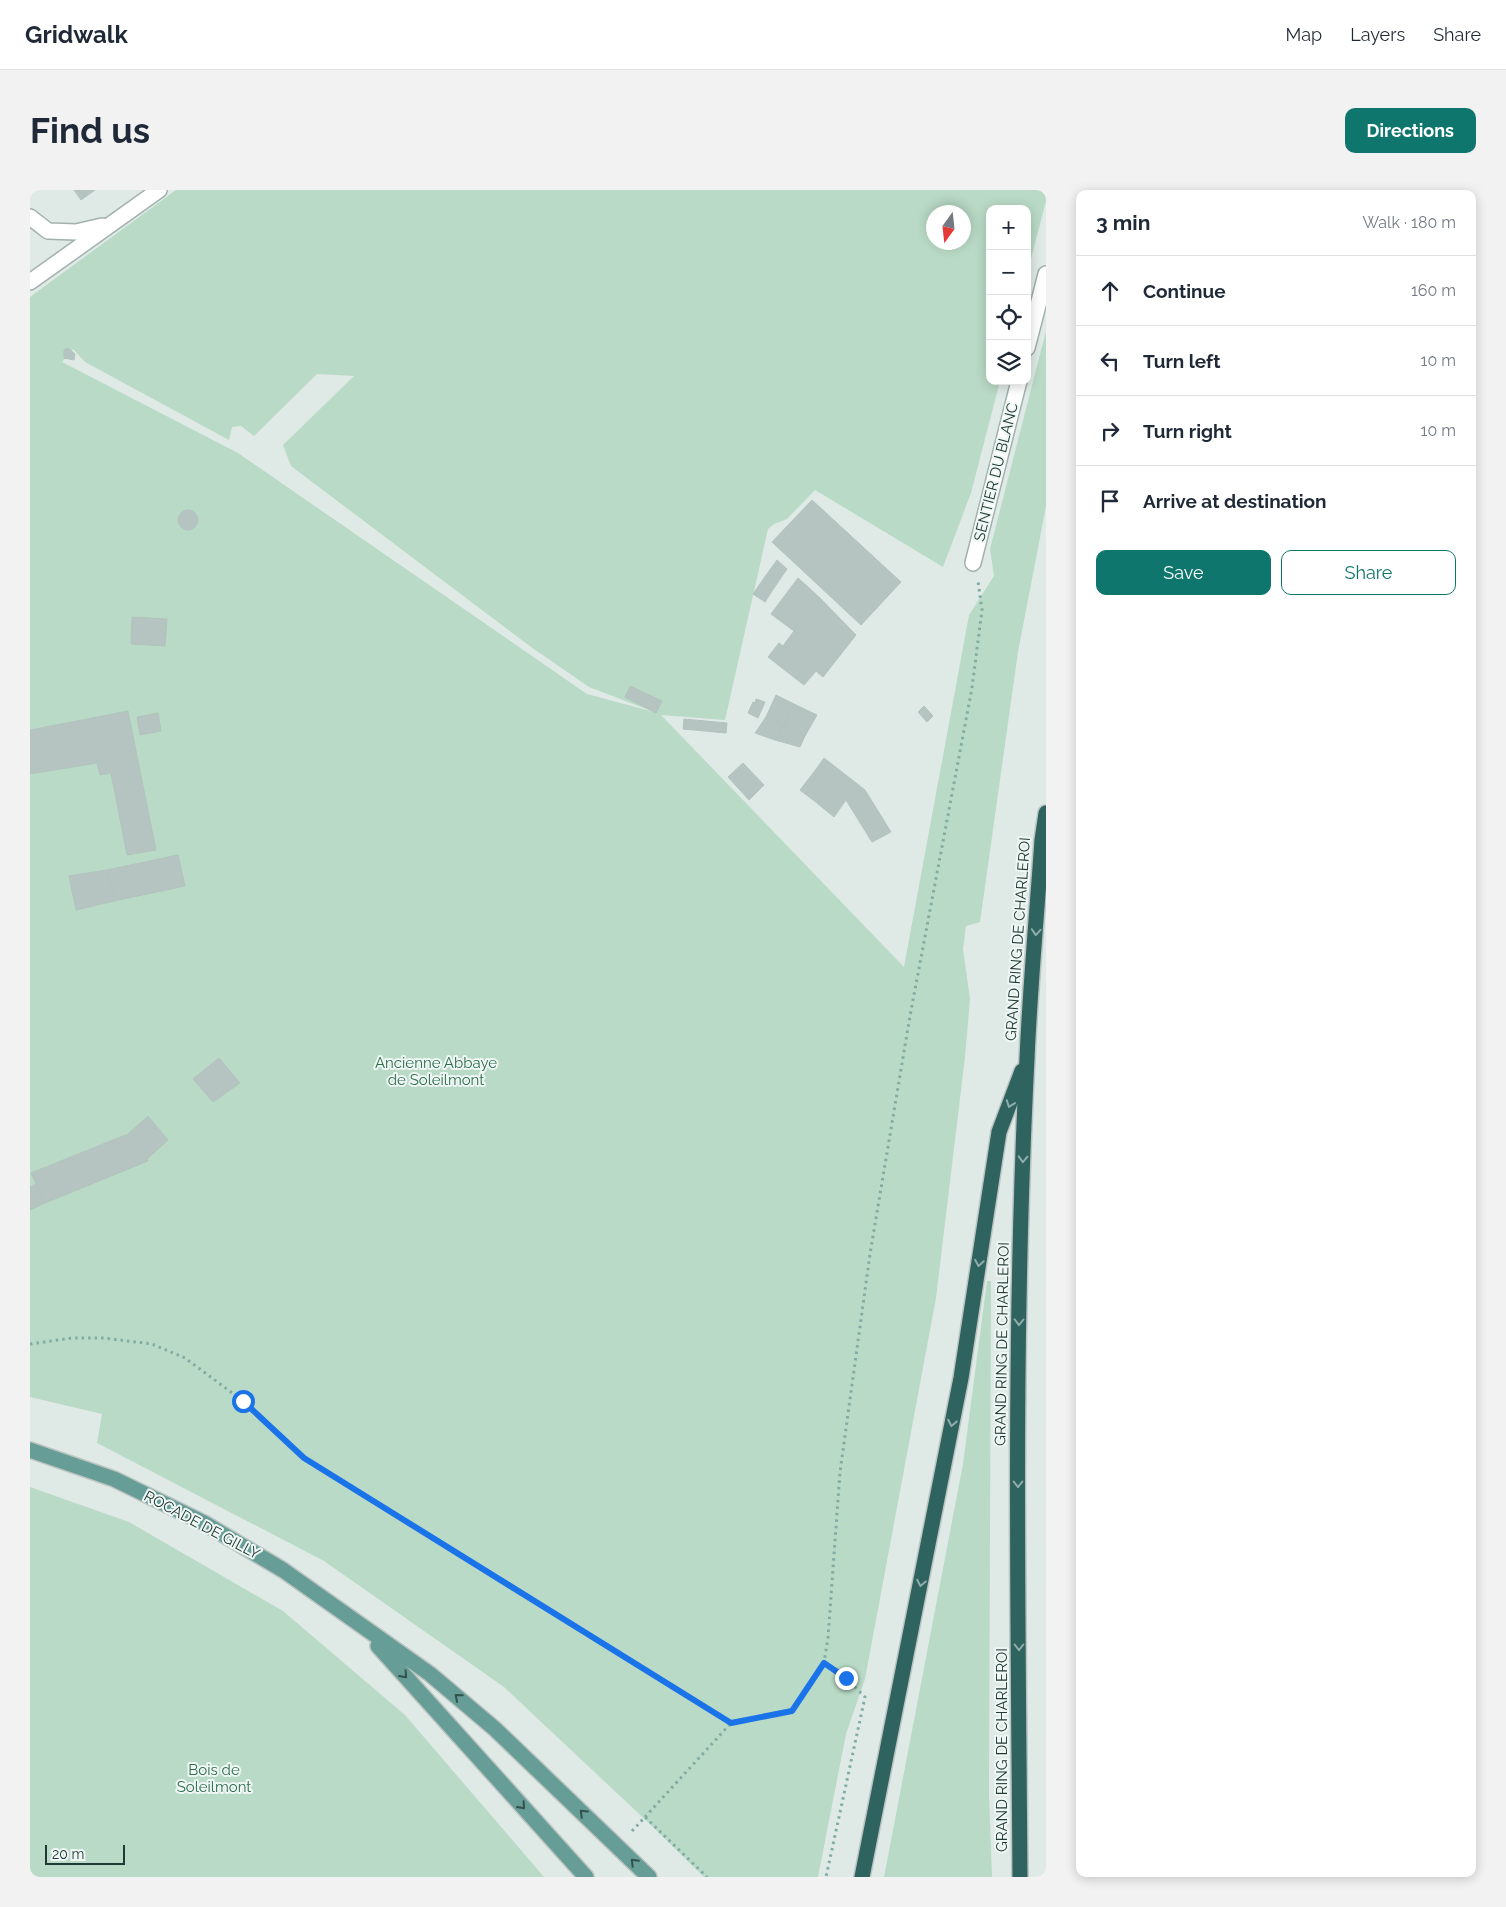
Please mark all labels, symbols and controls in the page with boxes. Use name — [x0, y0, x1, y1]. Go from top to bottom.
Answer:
text: Gridwalk — [25, 20, 128, 49]
text: Map — [1286, 24, 1322, 45]
text: Layers — [1350, 24, 1405, 45]
text: Share — [1433, 24, 1481, 45]
button: Directions — [1345, 108, 1476, 153]
text: Find us — [30, 110, 150, 151]
north arrow — [926, 205, 971, 250]
map controls — [986, 205, 1031, 385]
button: + — [986, 205, 1031, 250]
text: 3 min — [1096, 210, 1150, 235]
text: Walk · 180 m — [1362, 213, 1456, 232]
button: − — [986, 250, 1031, 295]
icon: ahead — [1096, 277, 1124, 305]
text: Continue — [1143, 280, 1226, 302]
text: 160 m — [1411, 281, 1456, 300]
button: locate — [986, 295, 1031, 340]
button: layers — [986, 340, 1031, 385]
icon: left — [1096, 347, 1124, 375]
text: Turn left — [1143, 350, 1220, 372]
text: 10 m — [1421, 351, 1456, 370]
street label: SENTIER DU BLANC — [970, 401, 1022, 543]
icon: right — [1096, 417, 1124, 445]
text: Turn right — [1143, 420, 1232, 442]
text: 10 m — [1421, 421, 1456, 440]
icon: arrive — [1096, 487, 1124, 515]
text: Arrive at destination — [1143, 490, 1327, 512]
button: Save — [1096, 550, 1271, 595]
button: Share — [1281, 550, 1456, 595]
street label: GRAND RING DE CHARLEROI — [1002, 837, 1034, 1041]
one-way arrow — [1030, 928, 1041, 936]
park label: Ancienne Abbaye de Soleilmont — [375, 1054, 497, 1089]
one-way arrow — [1006, 1099, 1016, 1108]
one-way arrow — [1018, 1156, 1029, 1164]
street label: GRAND RING DE CHARLEROI — [991, 1242, 1013, 1446]
one-way arrow — [974, 1258, 984, 1267]
one-way arrow — [1014, 1318, 1024, 1326]
route start — [232, 1390, 255, 1413]
one-way arrow — [947, 1419, 958, 1428]
one-way arrow — [1013, 1480, 1023, 1488]
street label: ROCADE DE GILLY — [141, 1487, 263, 1563]
one-way arrow — [916, 1578, 927, 1587]
one-way arrow — [1014, 1643, 1024, 1651]
street label: GRAND RING DE CHARLEROI — [993, 1648, 1011, 1852]
route end — [835, 1667, 858, 1690]
one-way arrow — [399, 1669, 407, 1678]
one-way arrow — [454, 1694, 463, 1703]
park label: Bois de Soleilmont — [177, 1761, 251, 1796]
one-way arrow — [516, 1801, 525, 1810]
one-way arrow — [580, 1810, 589, 1819]
scale bar — [45, 1842, 125, 1865]
text: 20 m — [52, 1846, 84, 1862]
one-way arrow — [630, 1859, 639, 1868]

